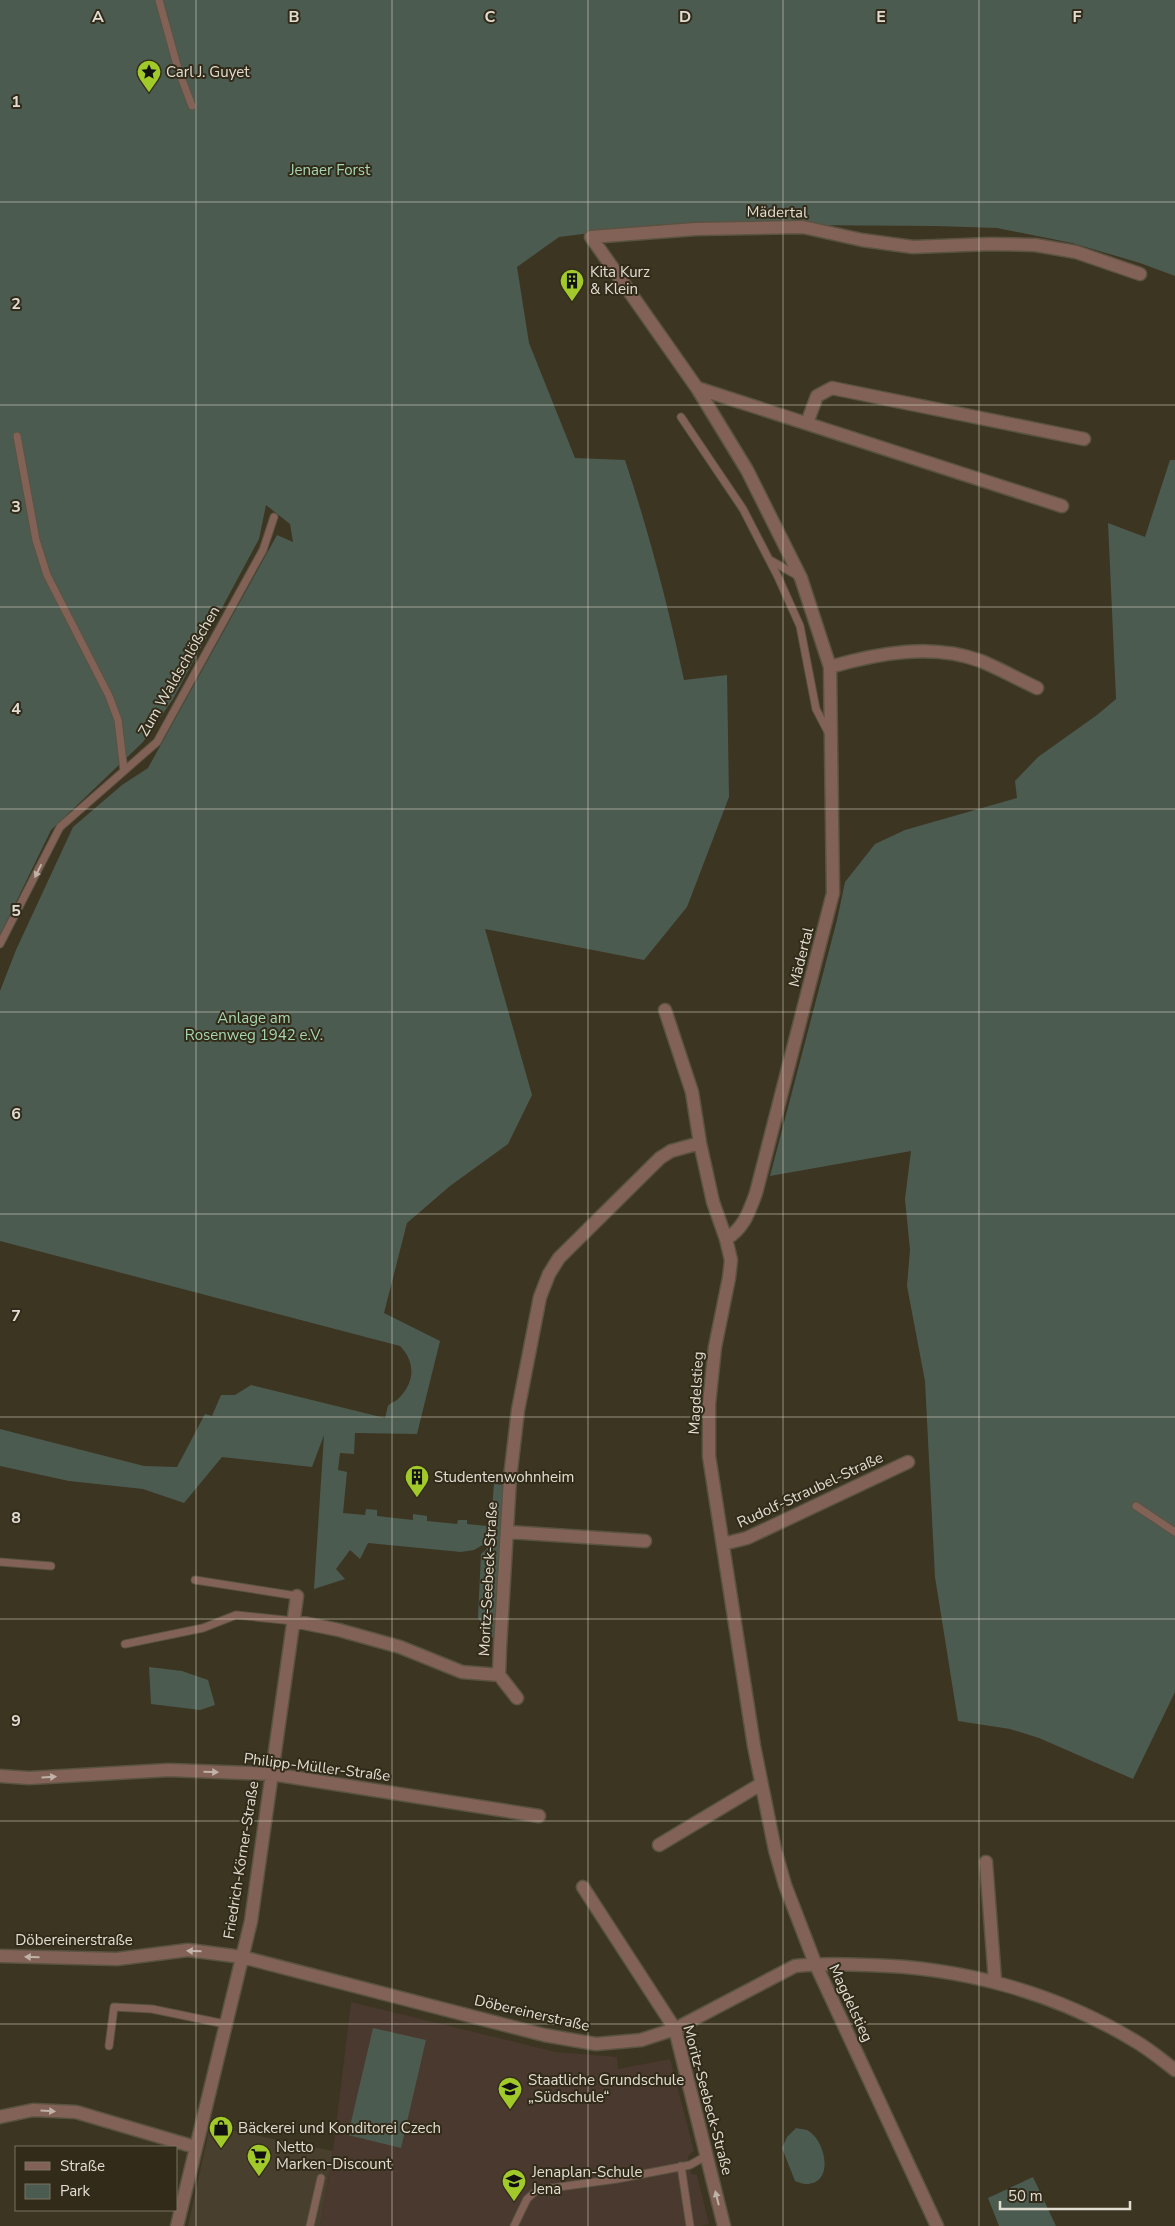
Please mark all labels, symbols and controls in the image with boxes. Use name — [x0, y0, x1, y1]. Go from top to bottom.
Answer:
text: A — [92, 6, 104, 28]
text: B — [288, 6, 300, 28]
text: C — [485, 6, 496, 28]
text: D — [679, 6, 691, 28]
text: E — [876, 6, 886, 28]
text: F — [1073, 6, 1082, 28]
place icon: Carl J. Guyet — [136, 59, 162, 93]
place label: Carl J. Guyet — [166, 62, 250, 82]
text: 1 — [11, 91, 21, 113]
park label: Jenaer Forst — [289, 160, 371, 180]
street label: Mädertal — [746, 201, 808, 223]
place label: Kita Kurz & Klein — [590, 262, 650, 299]
building icon: Kita Kurz & Klein — [559, 268, 585, 302]
text: 2 — [11, 293, 21, 315]
text: 3 — [11, 496, 21, 518]
street label: Zum Waldschlößchen — [134, 602, 224, 740]
text: 4 — [11, 698, 21, 720]
one-way arrow — [33, 863, 42, 878]
text: 5 — [11, 900, 21, 922]
street label: Mädertal — [784, 924, 818, 989]
park label: Anlage am Rosenweg 1942 e.V. — [185, 1008, 323, 1045]
text: 6 — [11, 1103, 21, 1125]
text: 7 — [11, 1305, 21, 1327]
street label: Magdelstieg — [684, 1351, 708, 1435]
street label: Rudolf-Straubel-Straße — [734, 1447, 886, 1533]
building icon: Studentenwohnheim — [404, 1464, 430, 1498]
place label: Studentenwohnheim — [434, 1467, 574, 1487]
street label: Moritz-Seebeck-Straße — [474, 1501, 502, 1657]
text: 8 — [11, 1507, 21, 1529]
text: 9 — [11, 1710, 21, 1732]
street label: Philipp-Müller-Straße — [243, 1748, 391, 1786]
one-way arrow — [203, 1768, 219, 1776]
one-way arrow — [41, 1772, 57, 1780]
street label: Friedrich-Körner-Straße — [219, 1780, 263, 1940]
street label: Döbereinerstraße — [15, 1930, 133, 1950]
one-way arrow — [185, 1947, 201, 1955]
one-way arrow — [23, 1953, 39, 1961]
street label: Magdelstieg — [824, 1961, 878, 2045]
street label: Döbereinerstraße — [472, 1990, 592, 2036]
street label: Moritz-Seebeck-Straße — [678, 2023, 738, 2177]
place label: Staatliche Grundschule „Südschule“ — [528, 2070, 684, 2107]
school or university icon: Staatliche Grundschule „Südschule“ — [497, 2076, 523, 2110]
one-way arrow — [40, 2107, 56, 2115]
shop icon: Bäckerei und Konditorei Czech — [208, 2115, 234, 2149]
place label: Bäckerei und Konditorei Czech — [238, 2118, 441, 2138]
place label: Netto Marken-Discount — [276, 2137, 392, 2174]
supermarket icon: Netto Marken-Discount — [246, 2143, 272, 2177]
legend — [15, 2146, 178, 2211]
text: Straße — [60, 2156, 105, 2176]
place label: Jenaplan-Schule Jena — [531, 2162, 642, 2199]
school or university icon: Jenaplan-Schule Jena — [501, 2168, 527, 2202]
scale bar — [1000, 2178, 1130, 2210]
text: Park — [60, 2181, 90, 2201]
text: 50 m — [1008, 2186, 1043, 2206]
one-way arrow — [713, 2191, 721, 2206]

